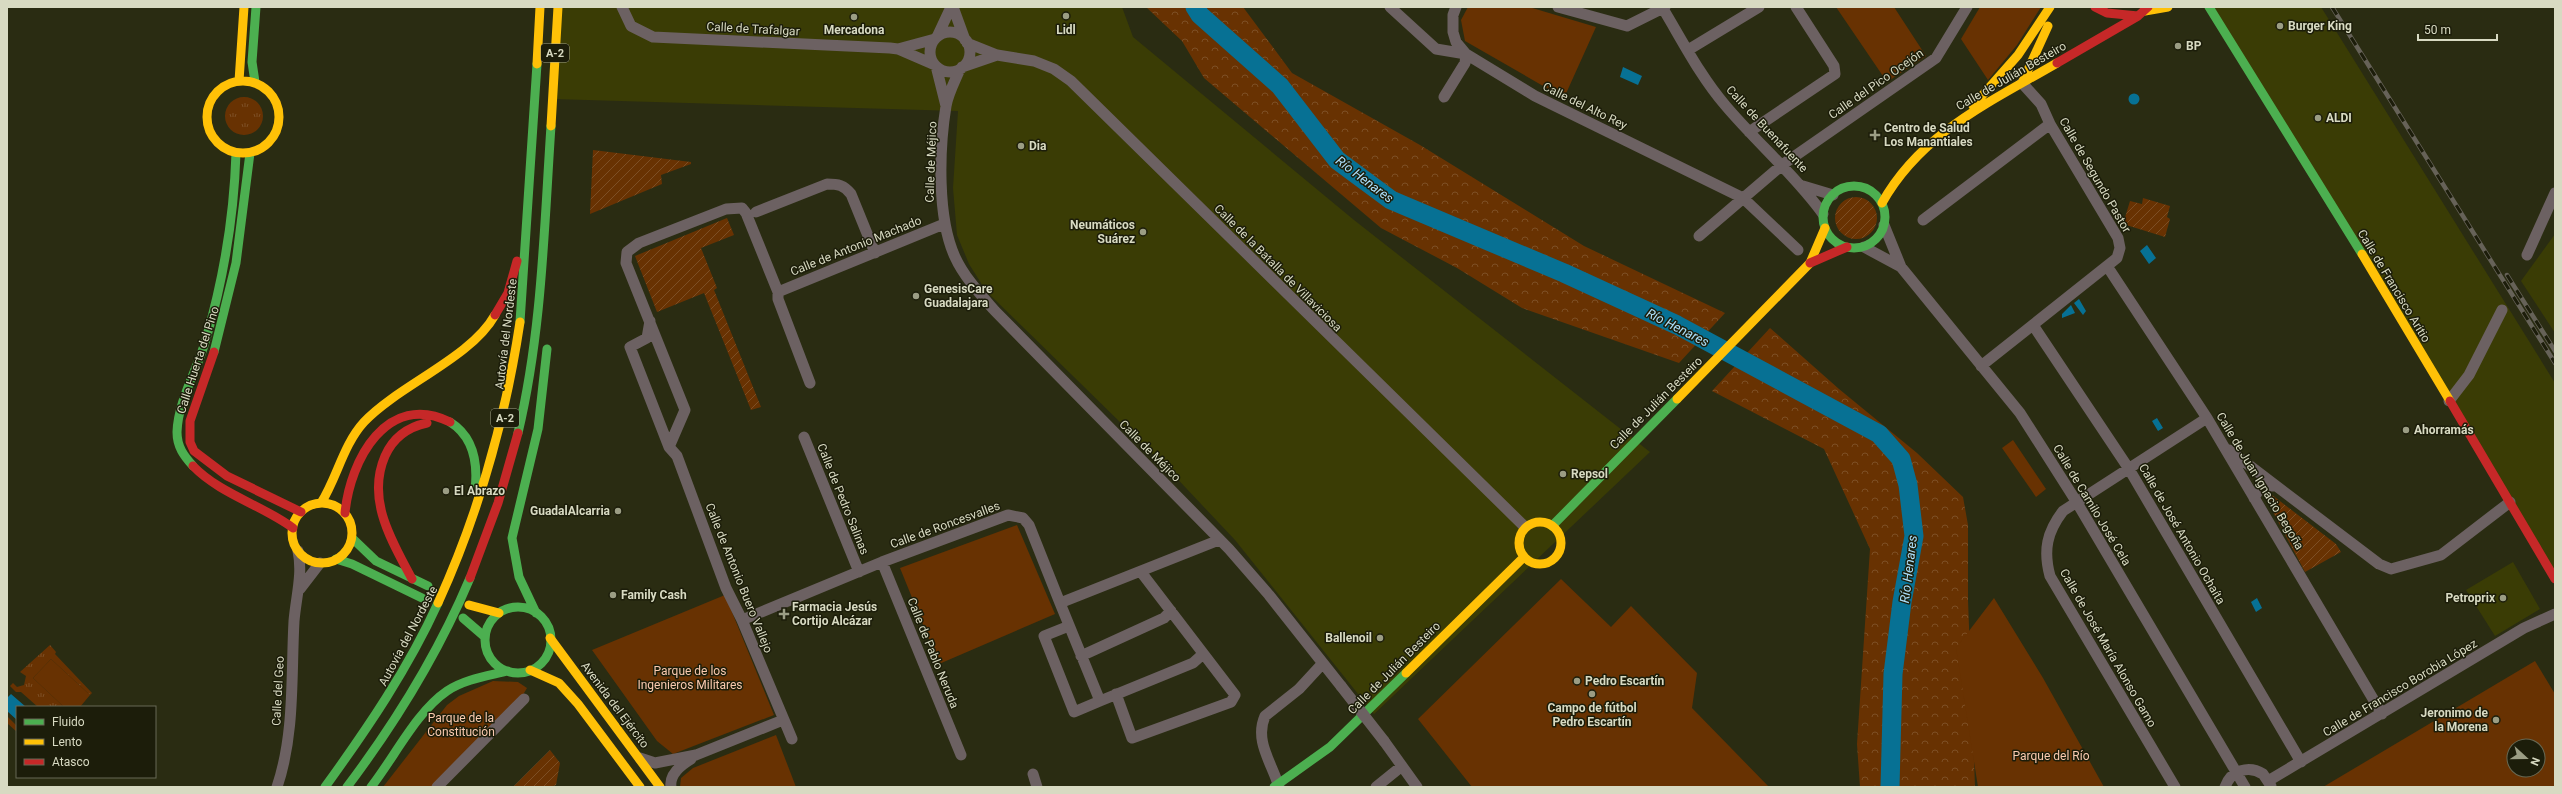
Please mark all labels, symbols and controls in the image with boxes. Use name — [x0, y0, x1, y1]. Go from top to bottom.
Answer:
marker: Lidl — [1061, 11, 1071, 21]
marker: Mercadona — [849, 12, 859, 22]
scale bar — [2418, 16, 2497, 42]
place label: Burger King — [2288, 19, 2352, 33]
street label: Calle de Trafalgar — [706, 20, 800, 38]
marker: Burger King — [2275, 21, 2285, 31]
place label: Mercadona — [824, 23, 885, 37]
place label: Lidl — [1056, 23, 1076, 37]
text: 50 m — [2424, 23, 2451, 37]
street label: Calle de Julián Besteiro — [1953, 39, 2069, 113]
place label: BP — [2186, 39, 2202, 53]
marker: BP — [2173, 41, 2183, 51]
road number: A-2 — [541, 44, 569, 62]
street label: Calle del Pico Ocejón — [1826, 46, 1926, 122]
street label: Calle del Alto Rey — [1540, 79, 1630, 133]
street label: Calle de Buenafuente — [1723, 83, 1811, 175]
place label: ALDI — [2326, 111, 2352, 125]
marker: ALDI — [2313, 113, 2323, 123]
street label: Calle de Segundo Pastor — [2056, 115, 2134, 235]
street label: Calle de Méjico — [923, 121, 939, 203]
place label: Centro de Salud Los Manantiales — [1884, 121, 1973, 149]
marker: Centro de Salud Los Manantiales — [1869, 129, 1881, 141]
place label: Dia — [1029, 139, 1047, 153]
marker: Dia — [1016, 141, 1026, 151]
water label: Río Henares — [1333, 153, 1397, 206]
street label: Calle de la Batalla de Villaviciosa — [1211, 201, 1345, 335]
street label: Calle de Antonio Machado — [788, 213, 924, 279]
place label: Neumáticos Suárez — [1070, 218, 1135, 246]
marker: Neumáticos Suárez — [1138, 227, 1148, 237]
street label: Calle de Francisco Aritio — [2355, 227, 2433, 345]
street label: Autovía del Nordeste — [492, 278, 520, 390]
place label: GenesisCare Guadalajara — [924, 282, 993, 310]
marker: GenesisCare Guadalajara — [911, 291, 921, 301]
street label: Calle Huerta del Pino — [174, 305, 222, 415]
water label: Río Henares — [1644, 305, 1712, 350]
street label: Calle de Julián Besteiro — [1607, 354, 1705, 452]
road number: A-2 — [491, 409, 519, 427]
street label: Calle de Juan Ignacio Begoña — [2213, 410, 2307, 552]
street label: Calle de Méjico — [1116, 417, 1184, 485]
place label: Ahorramás — [2414, 423, 2474, 437]
marker: Ahorramás — [2401, 425, 2411, 435]
street label: Calle de Pedro Salinas — [814, 441, 872, 557]
street label: Calle de Camilo José Cela — [2050, 442, 2134, 568]
street label: Calle de José Antonio Ochaíta — [2136, 461, 2228, 607]
place label: Repsol — [1571, 467, 1608, 481]
marker: Repsol — [1558, 469, 1568, 479]
place label: El Abrazo — [454, 484, 505, 498]
marker: El Abrazo — [441, 486, 451, 496]
street label: Calle de Roncesvalles — [888, 499, 1002, 551]
street label: Calle de Antonio Buero Vallejo — [703, 501, 776, 655]
place label: GuadalAlcarria — [530, 504, 611, 518]
marker: GuadalAlcarria — [613, 506, 623, 516]
water label: Río Henares — [1897, 534, 1920, 604]
street label: Calle de José María Alonso Gamo — [2057, 566, 2159, 730]
street label: Autovía del Nordeste — [376, 584, 440, 688]
place label: Family Cash — [621, 588, 687, 602]
marker: Family Cash — [608, 590, 618, 600]
place label: Petroprix — [2445, 591, 2496, 605]
marker: Petroprix — [2498, 593, 2508, 603]
street label: Calle de Pablo Neruda — [904, 596, 962, 710]
place label: Farmacia Jesús Cortijo Alcázar — [792, 600, 877, 628]
marker: Farmacia Jesús Cortijo Alcázar — [779, 609, 789, 619]
street label: Calle de Julián Besteiro — [1345, 619, 1443, 717]
place label: Ballenoil — [1325, 631, 1372, 645]
marker: Ballenoil — [1375, 633, 1385, 643]
street label: Calle de Francisco Borobia López — [2320, 636, 2480, 740]
street label: Calle del Geo — [269, 656, 287, 726]
street label: Avenida del Ejército — [578, 659, 652, 751]
park label: Parque de los Ingenieros Militares — [637, 664, 743, 692]
place label: Pedro Escartín — [1585, 674, 1664, 688]
marker: Pedro Escartín — [1572, 676, 1582, 686]
marker: Campo de fútbol Pedro Escartín — [1587, 689, 1597, 699]
place label: Campo de fútbol Pedro Escartín — [1547, 701, 1637, 729]
legend — [16, 706, 156, 778]
place label: Jeronimo de la Morena — [2421, 706, 2489, 734]
park label: Parque de la Constitución — [427, 711, 495, 739]
text: Fluido — [52, 715, 85, 729]
marker: Jeronimo de la Morena — [2491, 715, 2501, 725]
text: Lento — [52, 735, 82, 749]
north arrow — [2506, 738, 2546, 778]
park label: Parque del Río — [2013, 749, 2090, 763]
text: Atasco — [52, 755, 90, 769]
text: N — [2527, 755, 2542, 768]

